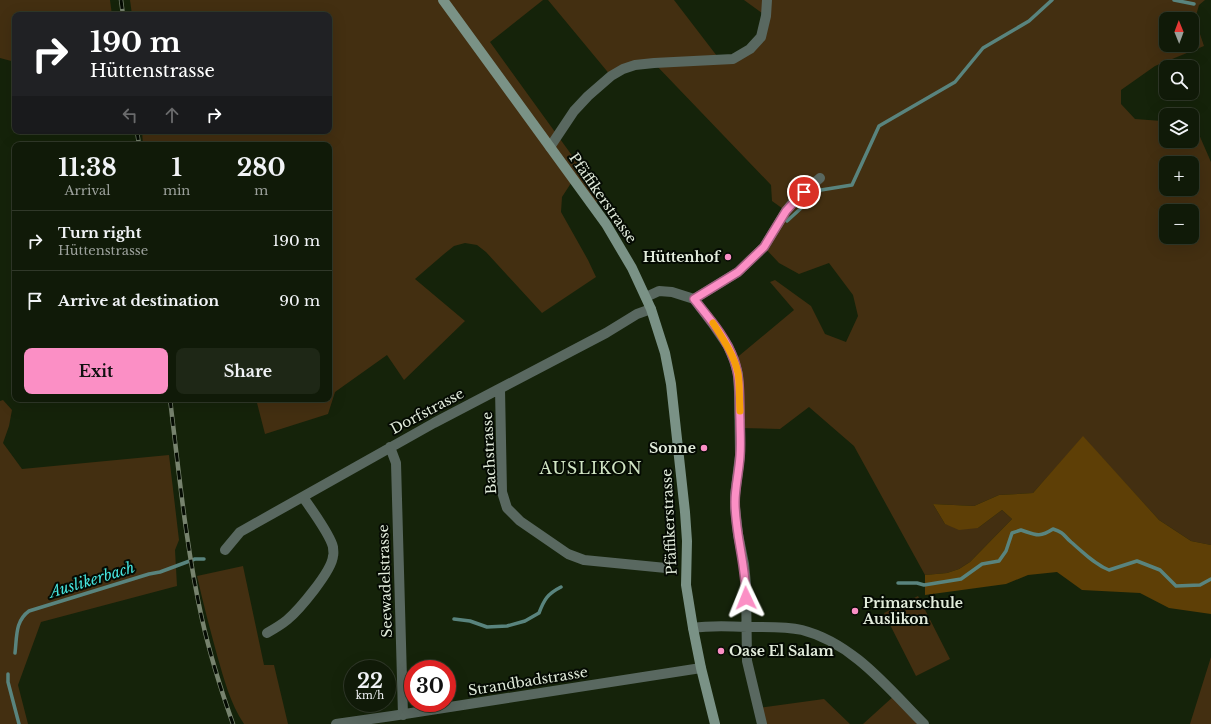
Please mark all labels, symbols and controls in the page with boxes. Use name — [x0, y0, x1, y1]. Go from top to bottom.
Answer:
north arrow — [1159, 12, 1199, 52]
map controls — [1159, 12, 1199, 244]
text: 190 m — [90, 25, 181, 60]
icon: right — [24, 28, 76, 80]
text: Hüttenstrasse — [90, 60, 215, 82]
button: search — [1159, 60, 1199, 100]
icon: left — [119, 104, 141, 126]
icon: ahead — [161, 104, 183, 126]
icon: right — [203, 104, 225, 126]
button: layers — [1159, 108, 1199, 148]
street label: Pfäffikerstrasse — [565, 149, 641, 247]
text: 11:38 — [58, 153, 117, 182]
text: 1 — [171, 153, 182, 182]
text: 280 — [237, 153, 286, 182]
button: + — [1159, 156, 1199, 196]
pin — [787, 175, 821, 209]
icon: arrive — [793, 181, 815, 203]
text: Arrival — [64, 182, 111, 199]
text: min — [163, 182, 190, 199]
text: m — [254, 182, 268, 199]
button: − — [1159, 204, 1199, 244]
text: Turn right — [58, 223, 141, 242]
icon: right — [24, 230, 46, 252]
text: 190 m — [273, 231, 320, 250]
text: Hüttenstrasse — [58, 242, 148, 259]
place label: Hüttenhof — [643, 248, 722, 266]
marker: Hüttenhof — [723, 252, 733, 262]
icon: arrive — [24, 290, 46, 312]
text: Arrive at destination — [58, 291, 219, 310]
text: 90 m — [279, 291, 320, 310]
button: Exit — [24, 348, 168, 394]
button: Share — [176, 348, 320, 394]
street label: Dorfstrasse — [387, 384, 467, 438]
street label: Bachstrasse — [478, 411, 500, 495]
place label: Sonne — [649, 439, 696, 457]
marker: Sonne — [699, 443, 709, 453]
district label: AUSLIKON — [538, 458, 643, 478]
street label: Pfäffikerstrasse — [657, 468, 681, 576]
street label: Seewadelstrasse — [374, 524, 396, 638]
water label: Auslikerbach — [45, 557, 137, 602]
position arrow — [725, 577, 767, 619]
place label: Primarschule Auslikon — [862, 594, 963, 628]
marker: Primarschule Auslikon — [850, 606, 860, 616]
place label: Oase El Salam — [729, 642, 834, 660]
marker: Oase El Salam — [716, 646, 726, 656]
speed limit sign: 30 — [404, 660, 456, 712]
street label: Strandbadstrasse — [467, 663, 589, 699]
text: 22 — [357, 669, 383, 693]
text: km/h — [356, 689, 384, 702]

